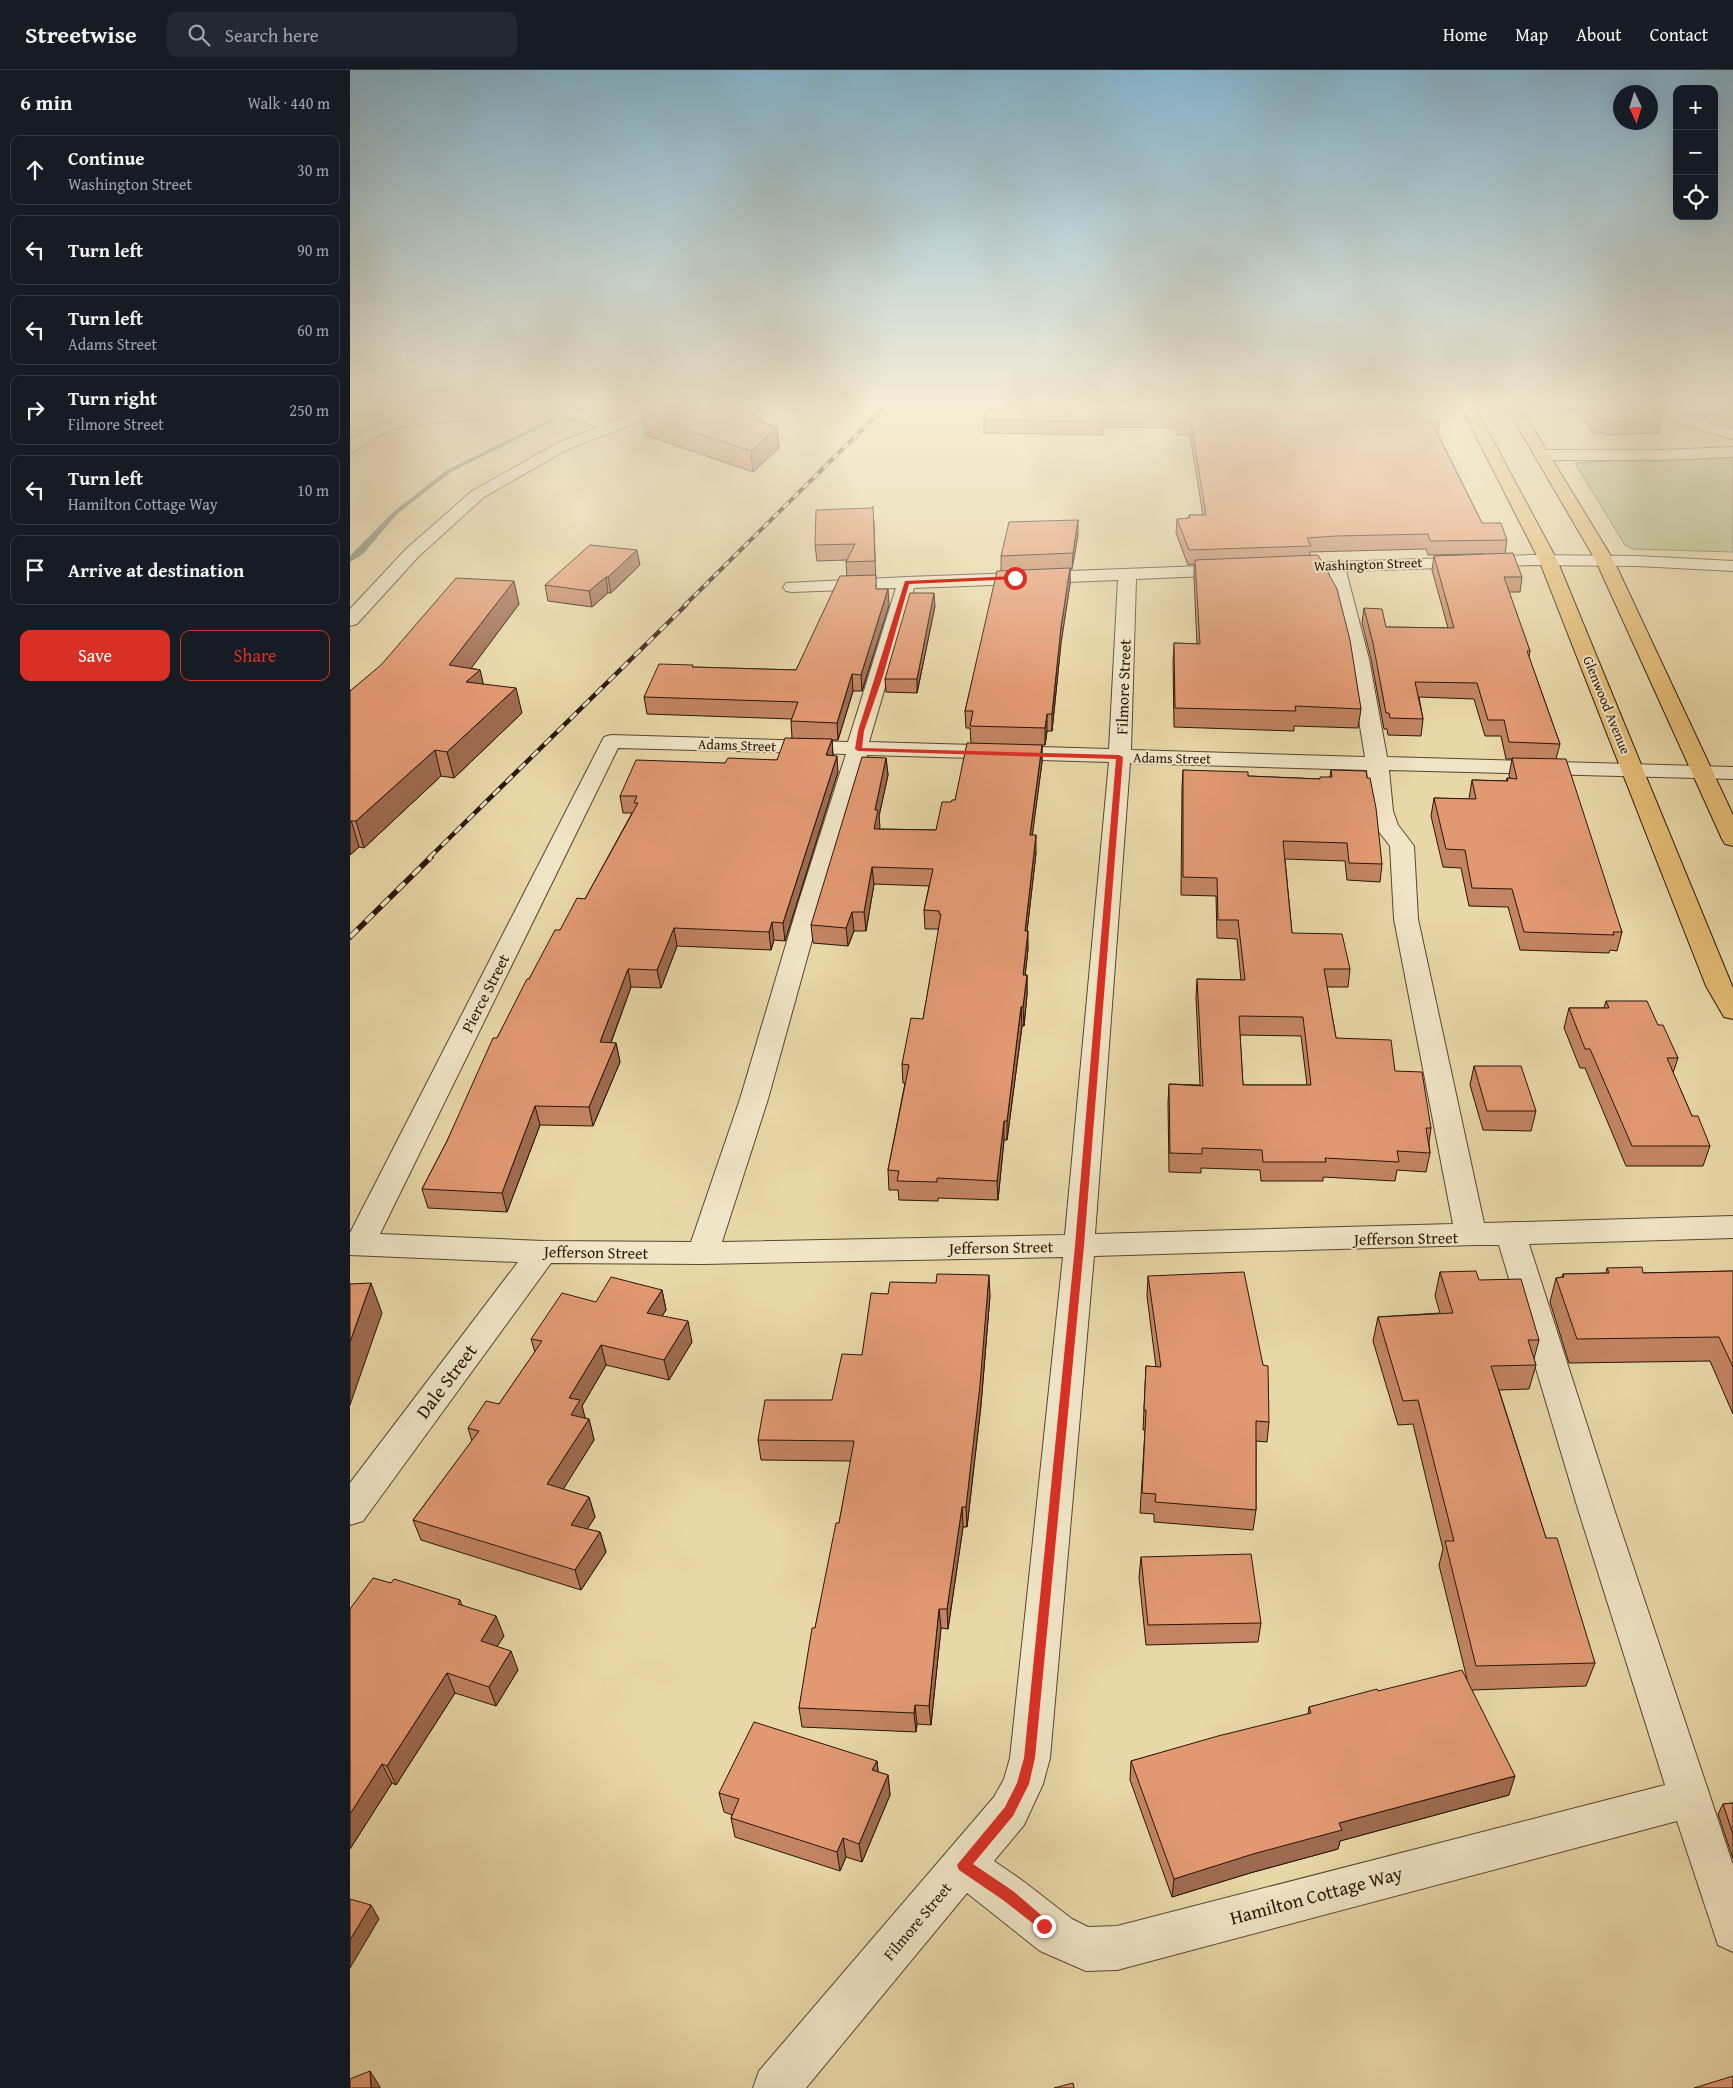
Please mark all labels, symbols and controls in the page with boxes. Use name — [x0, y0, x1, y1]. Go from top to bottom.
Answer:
search box — [167, 12, 517, 57]
text: Streetwise — [25, 17, 137, 52]
icon: search — [185, 21, 213, 49]
text: Search here — [225, 21, 319, 49]
text: Home — [1443, 21, 1487, 48]
text: Map — [1515, 21, 1548, 48]
text: About — [1576, 21, 1622, 48]
text: Contact — [1650, 21, 1708, 48]
north arrow — [1613, 85, 1658, 130]
map controls — [1673, 85, 1718, 220]
button: + — [1673, 85, 1718, 130]
text: 6 min — [20, 87, 72, 118]
text: Walk · 440 m — [247, 91, 330, 115]
button: − — [1673, 130, 1718, 175]
text: Continue — [68, 144, 145, 172]
icon: ahead — [21, 156, 49, 184]
text: 30 m — [297, 158, 329, 182]
text: Washington Street — [68, 172, 192, 196]
button: locate — [1673, 175, 1718, 220]
icon: left — [21, 236, 49, 264]
text: Turn left — [68, 236, 143, 264]
text: 90 m — [297, 238, 329, 262]
text: Turn left — [68, 304, 143, 332]
icon: left — [21, 316, 49, 344]
text: 60 m — [297, 318, 329, 342]
text: Adams Street — [68, 332, 157, 356]
text: Turn right — [68, 384, 157, 412]
icon: right — [21, 396, 49, 424]
text: 250 m — [289, 398, 329, 422]
text: Filmore Street — [68, 412, 164, 436]
text: Turn left — [68, 464, 143, 492]
icon: left — [21, 476, 49, 504]
text: 10 m — [297, 478, 329, 502]
text: Hamilton Cottage Way — [68, 492, 218, 516]
street label: Washington Street — [1313, 552, 1423, 576]
icon: arrive — [21, 556, 49, 584]
text: Arrive at destination — [68, 556, 244, 584]
route start — [1004, 567, 1027, 590]
button: Save — [20, 630, 170, 681]
button: Share — [180, 630, 330, 681]
street label: Filmore Street — [1109, 638, 1137, 735]
street label: Glenwood Avenue — [1578, 653, 1636, 757]
street label: Adams Street — [698, 734, 776, 756]
street label: Adams Street — [1133, 747, 1211, 769]
street label: Pierce Street — [455, 949, 515, 1037]
street label: Jefferson Street — [1352, 1225, 1459, 1251]
street label: Jefferson Street — [947, 1234, 1054, 1260]
street label: Jefferson Street — [542, 1239, 649, 1265]
street label: Dale Street — [409, 1338, 484, 1424]
street label: Hamilton Cottage Way — [1226, 1858, 1406, 1932]
street label: Filmore Street — [877, 1876, 957, 1965]
route end — [1033, 1915, 1056, 1938]

